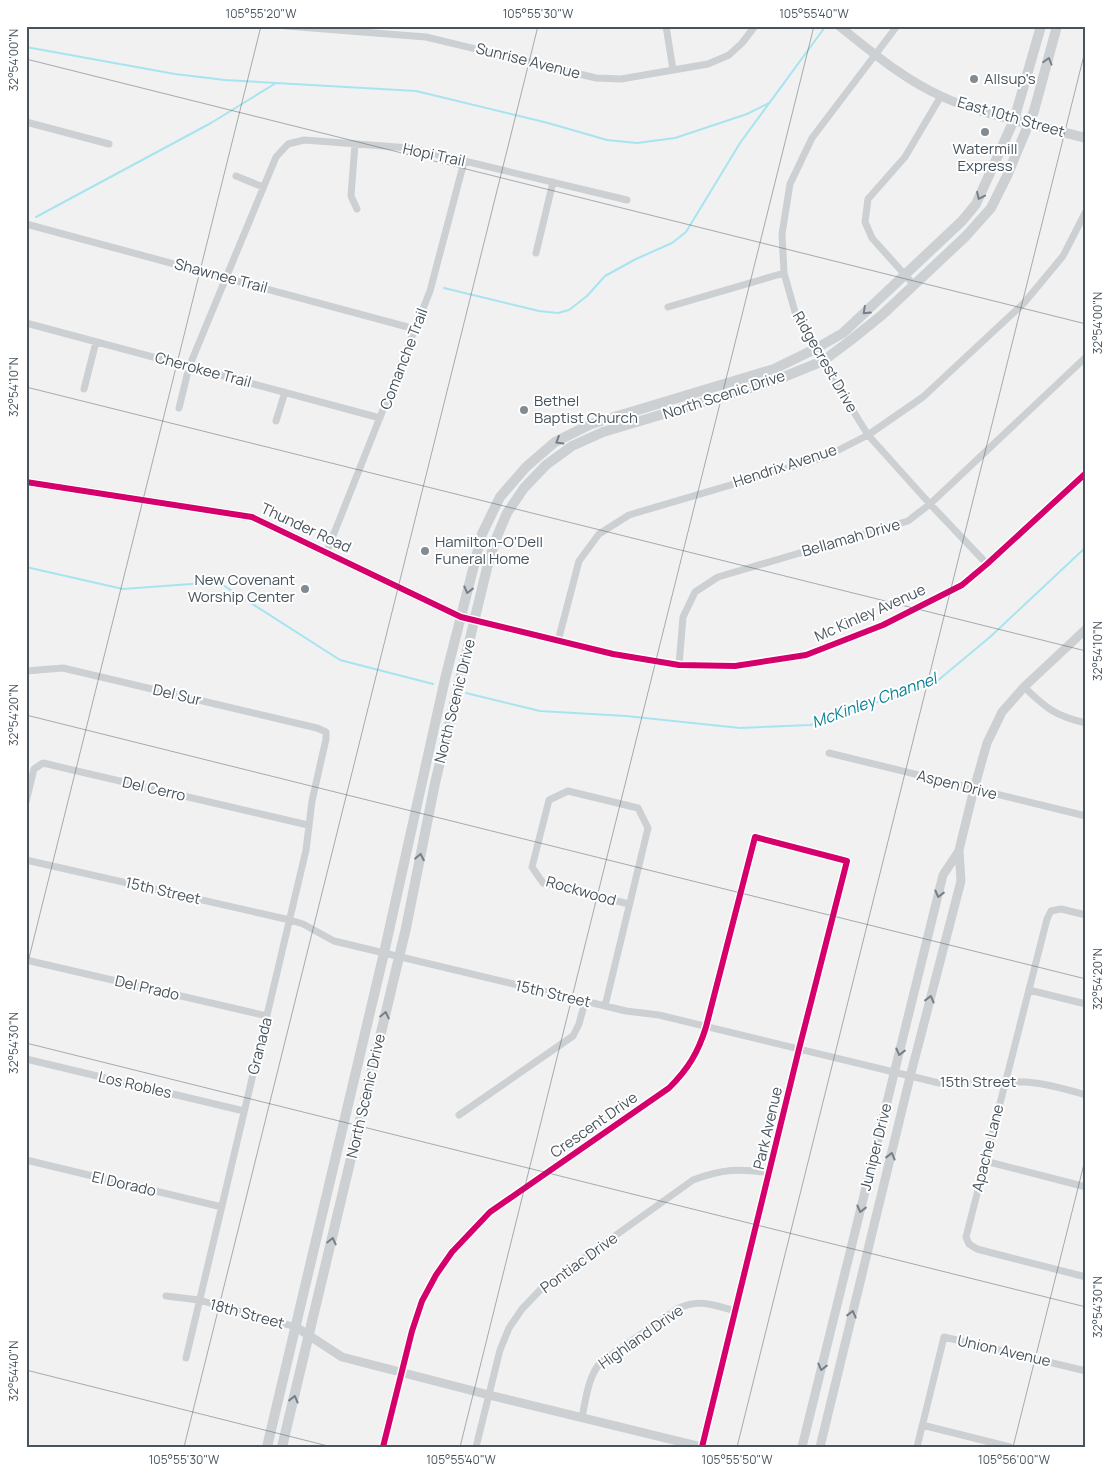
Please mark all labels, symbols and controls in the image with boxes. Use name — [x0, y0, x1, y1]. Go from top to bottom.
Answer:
text: 105°55'20"W — [226, 5, 297, 22]
text: 105°55'30"W — [503, 5, 574, 22]
text: 105°55'40"W — [779, 5, 850, 22]
text: 32°54'00"N — [5, 29, 22, 91]
street label: Sunrise Avenue — [474, 37, 583, 84]
one-way arrow — [1042, 56, 1053, 65]
place label: Allsup's — [984, 68, 1036, 89]
marker: Allsup's — [968, 73, 980, 85]
street label: East 10th Street — [955, 91, 1067, 142]
marker: Watermill Express — [979, 126, 991, 138]
street label: Hopi Trail — [401, 138, 467, 171]
place label: Watermill Express — [953, 138, 1017, 176]
one-way arrow — [975, 191, 986, 200]
street label: Shawnee Trail — [172, 253, 270, 298]
text: 32°54'00"N — [1089, 292, 1106, 354]
street label: Comanche Trail — [375, 305, 433, 413]
one-way arrow — [863, 305, 872, 314]
street label: Ridgecrest Drive — [788, 307, 863, 416]
street label: Cherokee Trail — [153, 347, 254, 392]
text: 32°54'10"N — [5, 357, 22, 417]
street label: North Scenic Drive — [660, 365, 788, 424]
place label: Bethel Baptist Church — [534, 390, 638, 428]
marker: Bethel Baptist Church — [518, 404, 530, 416]
one-way arrow — [555, 435, 564, 445]
street label: Hendrix Avenue — [730, 439, 840, 492]
street label: Thunder Road — [258, 497, 355, 558]
street label: Bellamah Drive — [799, 513, 903, 562]
place label: Hamilton-O'Dell Funeral Home — [435, 531, 543, 569]
marker: Hamilton-O'Dell Funeral Home — [419, 545, 431, 557]
place label: New Covenant Worship Center — [188, 569, 296, 607]
street label: Mc Kinley Avenue — [811, 579, 929, 646]
marker: New Covenant Worship Center — [299, 583, 311, 595]
one-way arrow — [463, 585, 474, 594]
text: 32°54'10"N — [1089, 621, 1106, 681]
street label: North Scenic Drive — [429, 636, 480, 765]
water label: McKinley Channel — [808, 666, 942, 733]
street label: Del Sur — [151, 679, 204, 710]
text: 32°54'20"N — [5, 684, 22, 746]
street label: Aspen Drive — [915, 764, 1000, 805]
street label: Del Cerro — [120, 771, 188, 806]
one-way arrow — [415, 852, 425, 861]
street label: Rockwood — [544, 871, 619, 911]
street label: 15th Street — [123, 872, 203, 909]
one-way arrow — [934, 889, 944, 897]
text: 32°54'20"N — [1089, 948, 1106, 1010]
street label: Del Prado — [113, 970, 182, 1005]
street label: 15th Street — [513, 975, 593, 1012]
one-way arrow — [925, 995, 935, 1003]
one-way arrow — [379, 1011, 390, 1020]
text: 32°54'30"N — [5, 1012, 22, 1074]
street label: Granada — [242, 1015, 277, 1077]
street label: North Scenic Drive — [341, 1031, 390, 1160]
one-way arrow — [895, 1047, 906, 1056]
street label: Los Robles — [96, 1066, 174, 1103]
street label: 15th Street — [940, 1071, 1016, 1092]
street label: Park Avenue — [748, 1084, 787, 1171]
street label: Crescent Drive — [546, 1087, 642, 1163]
street label: Juniper Drive — [855, 1101, 897, 1193]
street label: Apache Lane — [967, 1102, 1009, 1194]
one-way arrow — [885, 1152, 896, 1161]
street label: El Dorado — [90, 1166, 158, 1201]
one-way arrow — [856, 1205, 867, 1214]
street label: Pontiac Drive — [536, 1227, 622, 1298]
one-way arrow — [326, 1237, 337, 1246]
text: 32°54'30"N — [1089, 1276, 1106, 1338]
street label: 18th Street — [207, 1293, 287, 1334]
street label: Highland Drive — [594, 1299, 688, 1374]
one-way arrow — [846, 1310, 857, 1319]
street label: Union Avenue — [955, 1330, 1053, 1371]
text: 32°54'40"N — [5, 1341, 22, 1401]
one-way arrow — [817, 1363, 828, 1371]
one-way arrow — [288, 1395, 299, 1404]
text: 105°55'30"W — [149, 1451, 220, 1468]
text: 105°55'40"W — [426, 1451, 497, 1468]
text: 105°55'50"W — [702, 1451, 773, 1468]
text: 105°56'00"W — [978, 1451, 1051, 1468]

